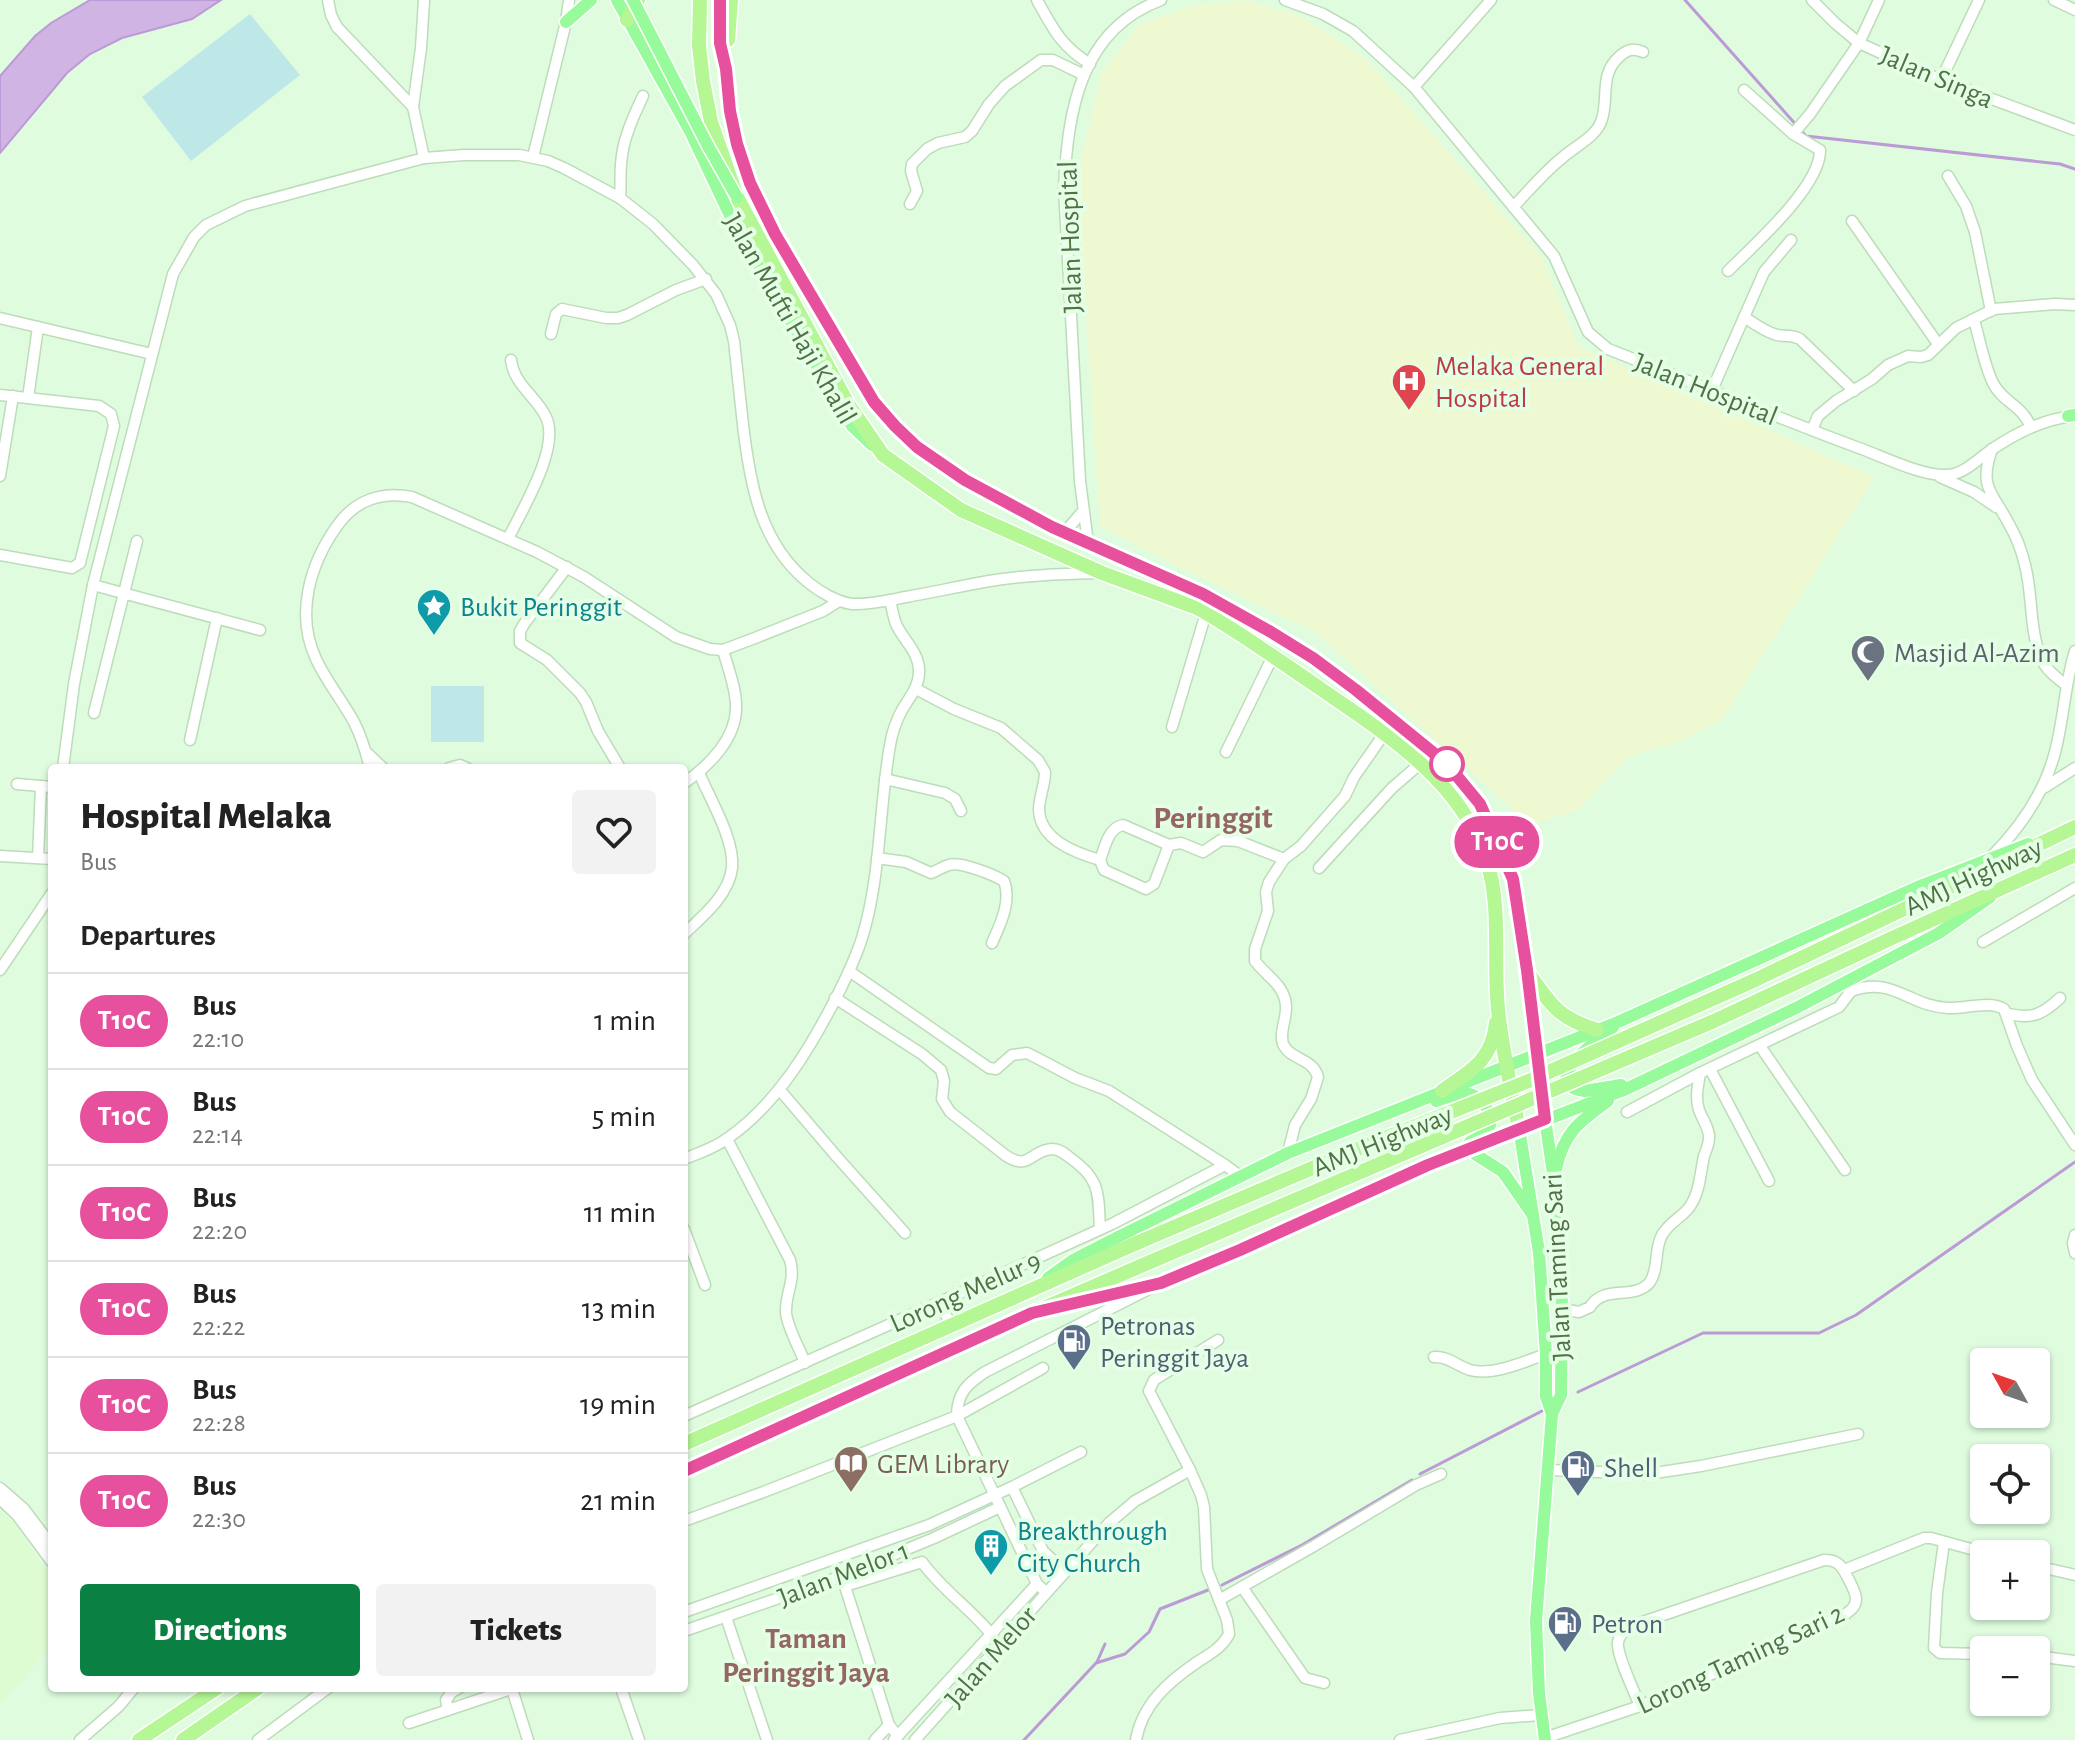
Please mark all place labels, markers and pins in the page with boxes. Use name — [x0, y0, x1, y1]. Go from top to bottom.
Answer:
place label: Melaka General Hospital — [1435, 353, 1604, 413]
hospital icon: Melaka General Hospital — [1390, 362, 1428, 412]
place icon: Bukit Peringgit — [415, 587, 453, 637]
place label: Bukit Peringgit — [460, 594, 622, 622]
mosque icon: Masjid Al-Azim — [1849, 633, 1887, 683]
place label: Masjid Al-Azim — [1894, 640, 2060, 668]
unlabelled marker — [1430, 747, 1464, 781]
place label: Petronas Peringgit Jaya — [1100, 1313, 1249, 1373]
fuel station icon: Petronas Peringgit Jaya — [1055, 1322, 1093, 1372]
library icon: GEM Library — [832, 1444, 870, 1494]
fuel station icon: Shell — [1559, 1448, 1597, 1498]
place label: GEM Library — [877, 1451, 1009, 1479]
place label: Shell — [1604, 1455, 1658, 1483]
place label: Breakthrough City Church — [1017, 1518, 1168, 1578]
building icon: Breakthrough City Church — [972, 1527, 1010, 1577]
fuel station icon: Petron — [1546, 1604, 1584, 1654]
place label: Petron — [1591, 1611, 1663, 1639]

